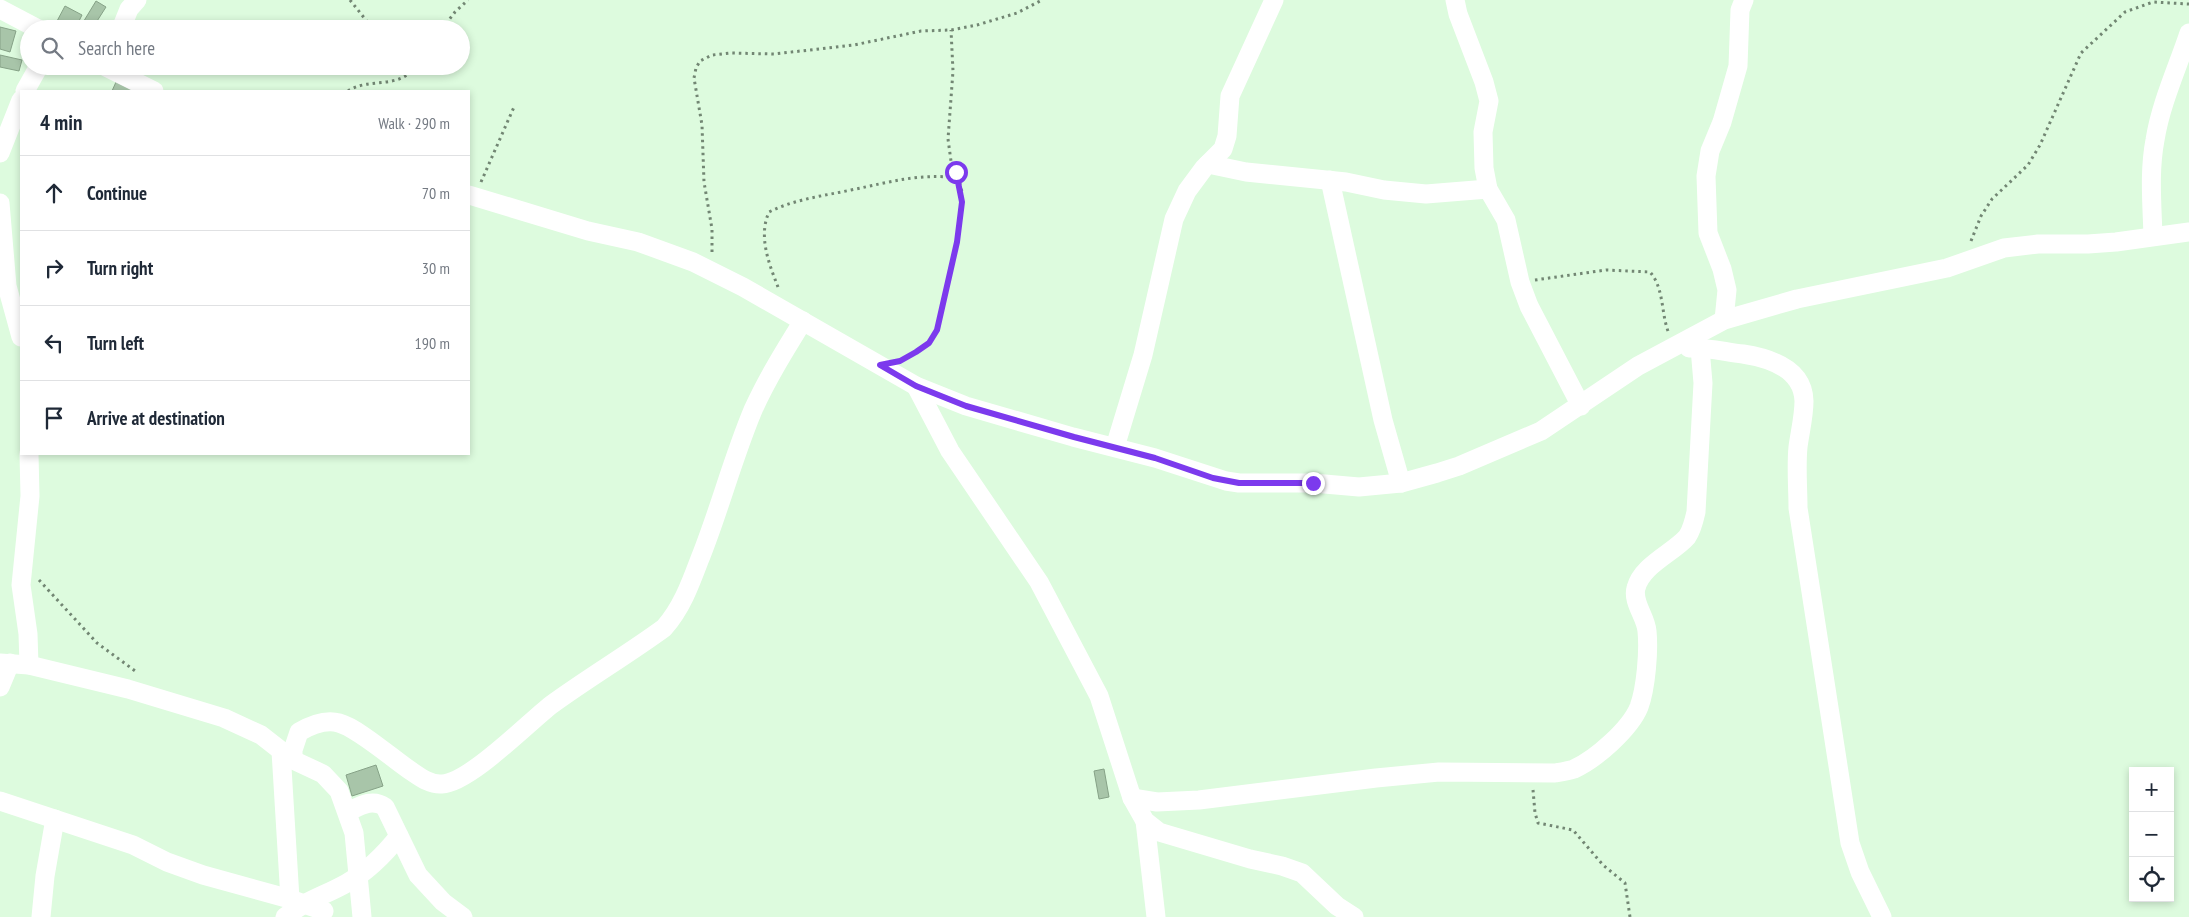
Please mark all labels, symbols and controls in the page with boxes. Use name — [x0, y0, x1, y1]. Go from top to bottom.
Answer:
search box — [20, 20, 470, 75]
icon: search — [38, 34, 66, 62]
text: Search here — [78, 36, 155, 60]
text: 4 min — [40, 109, 82, 136]
text: Walk · 290 m — [378, 113, 450, 133]
route start — [945, 161, 968, 184]
icon: ahead — [40, 179, 68, 207]
text: Continue — [87, 181, 147, 205]
text: 70 m — [422, 183, 450, 203]
icon: right — [40, 254, 68, 282]
text: Turn right — [87, 256, 153, 280]
text: 30 m — [422, 258, 450, 278]
icon: left — [40, 329, 68, 357]
text: Turn left — [87, 331, 144, 355]
text: 190 m — [415, 333, 450, 353]
icon: arrive — [40, 404, 68, 432]
text: Arrive at destination — [87, 406, 225, 430]
route end — [1302, 472, 1325, 495]
map controls — [2129, 767, 2174, 902]
button: + — [2129, 767, 2174, 812]
button: − — [2129, 812, 2174, 857]
button: locate — [2129, 857, 2174, 902]

